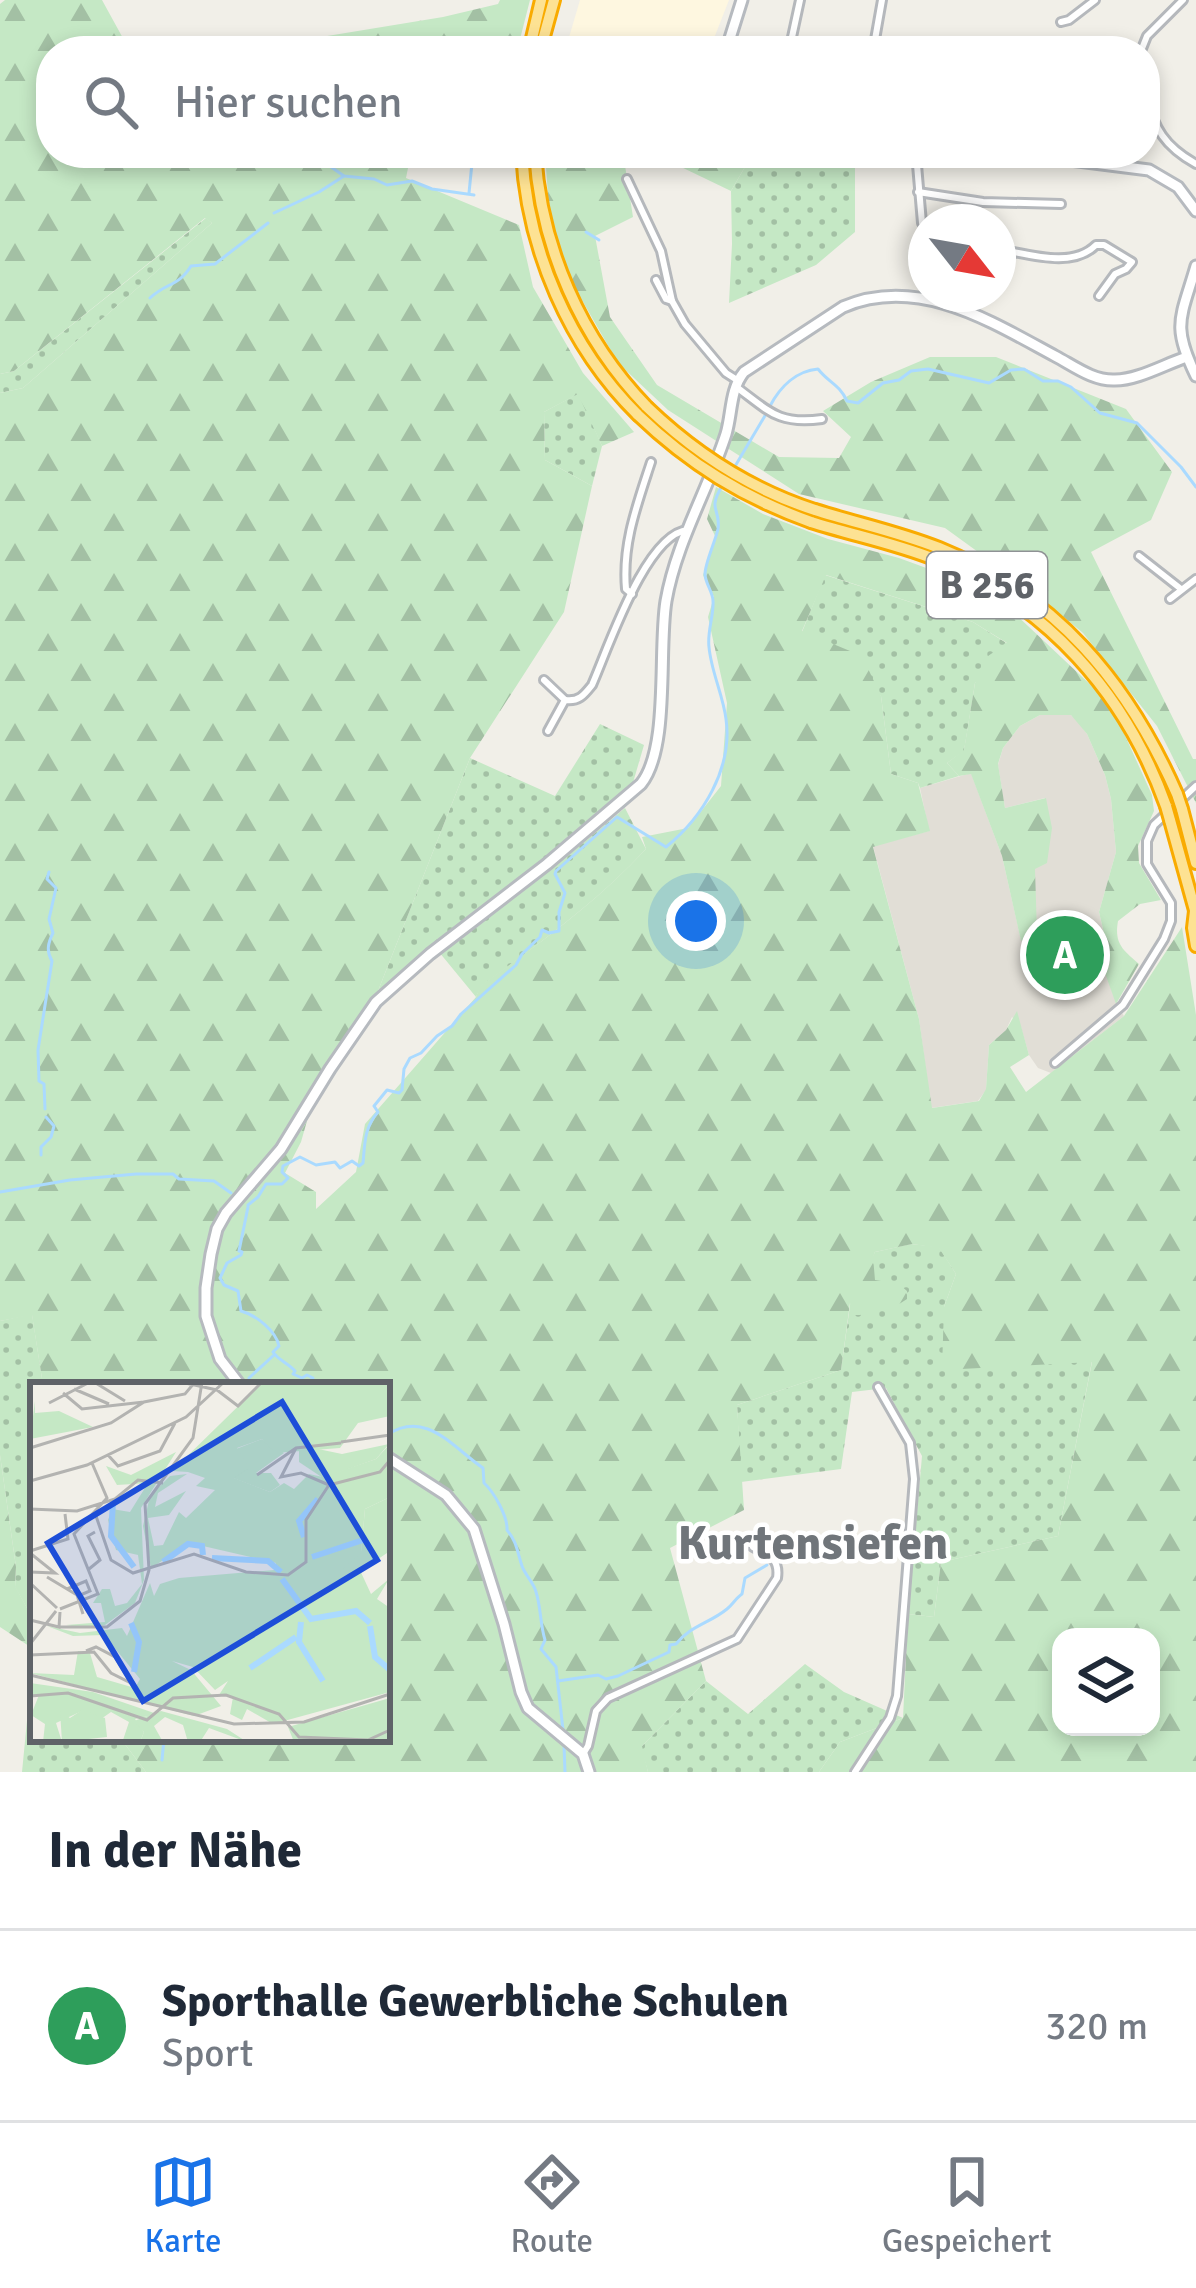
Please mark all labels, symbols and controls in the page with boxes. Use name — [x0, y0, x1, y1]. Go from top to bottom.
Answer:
search box — [36, 36, 1160, 168]
icon: search — [78, 69, 144, 135]
text: Hier suchen — [174, 75, 403, 130]
north arrow — [908, 204, 1016, 312]
road number: B 256 — [927, 552, 1047, 618]
your location — [666, 891, 726, 951]
pin: A — [1026, 910, 1104, 1000]
inset map — [30, 1382, 390, 1742]
district label: Kurtensiefen — [678, 1514, 948, 1573]
map controls — [1052, 1628, 1160, 1736]
button: layers — [1052, 1628, 1160, 1736]
text: In der Nähe — [48, 1819, 302, 1882]
text: Sporthalle Gewerbliche Schulen — [162, 1974, 789, 2029]
text: A — [75, 2002, 99, 2050]
text: 320 m — [1045, 2002, 1148, 2050]
text: Sport — [162, 2029, 253, 2077]
tab: Karte — [145, 2149, 222, 2262]
tab: Route — [511, 2149, 593, 2262]
tab: Gespeichert — [882, 2149, 1051, 2262]

